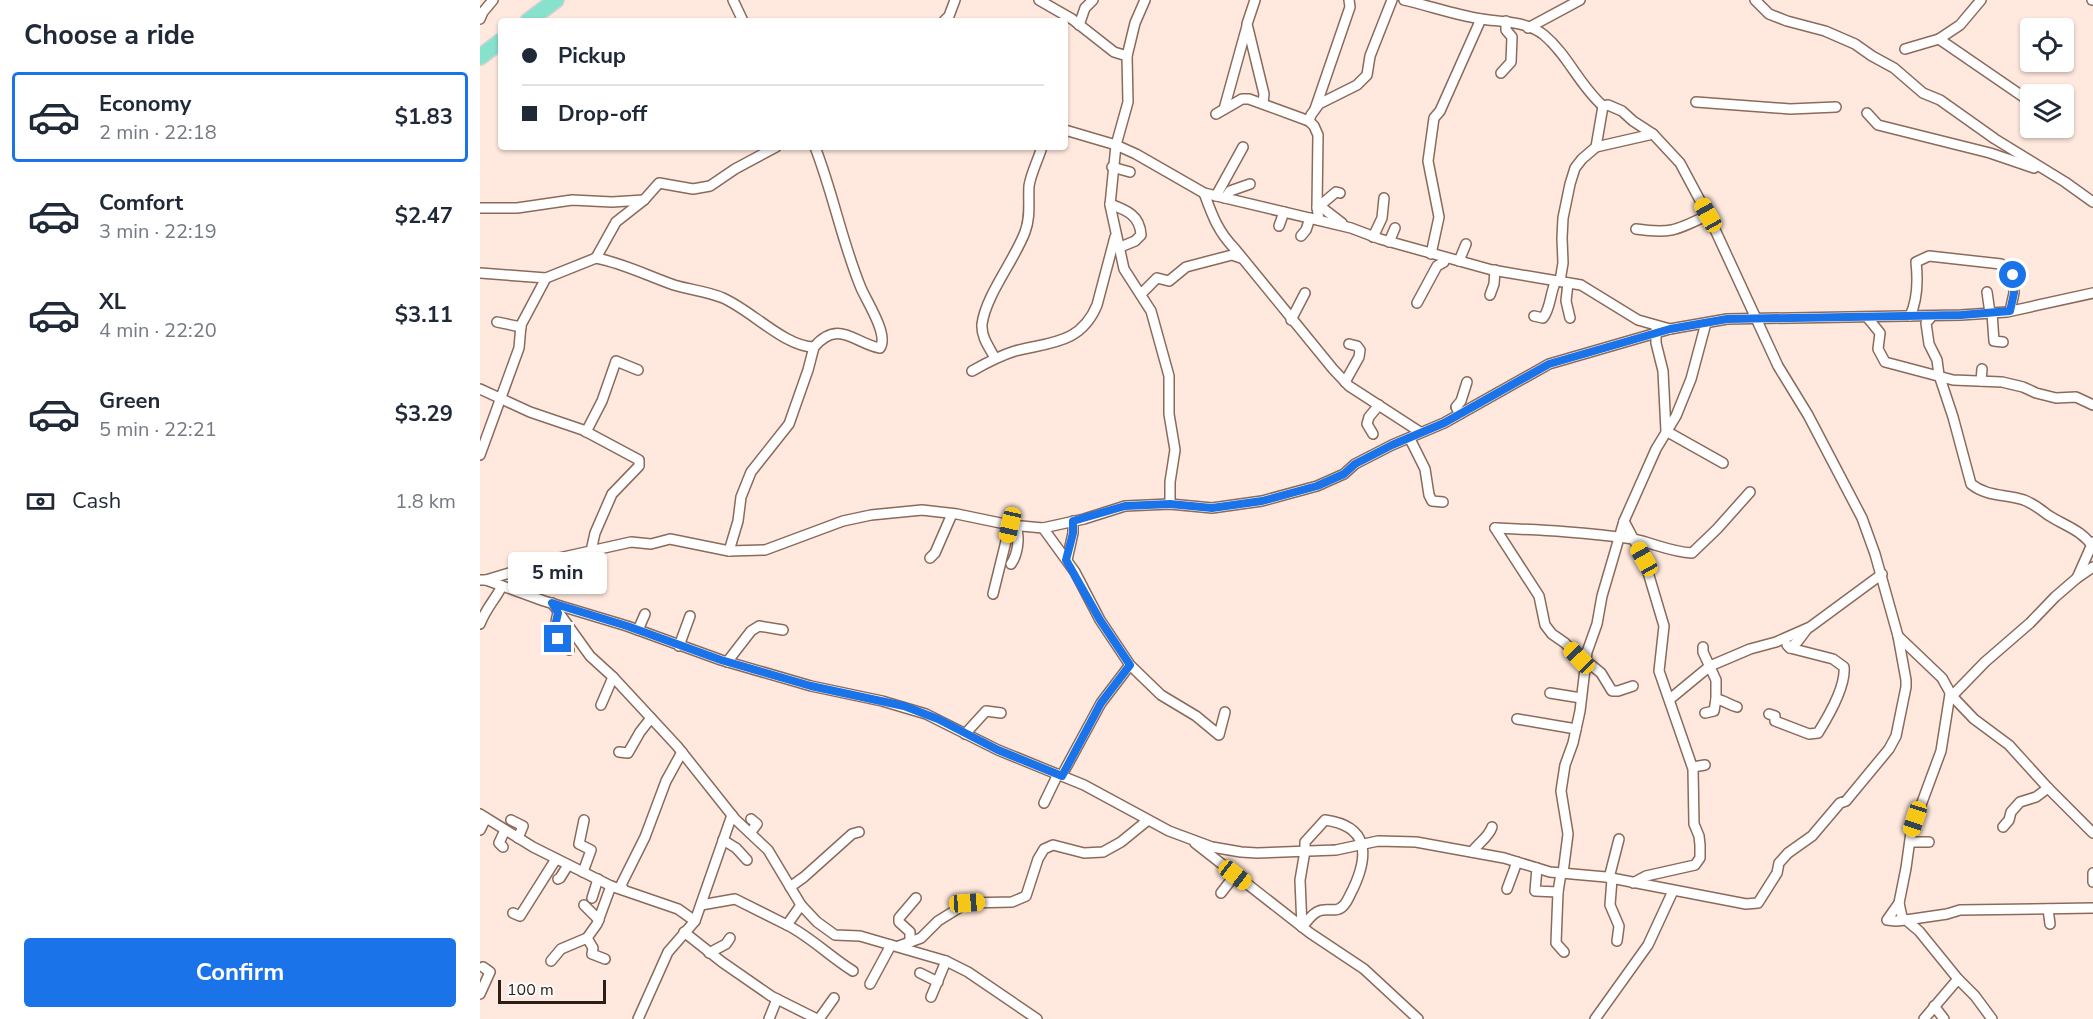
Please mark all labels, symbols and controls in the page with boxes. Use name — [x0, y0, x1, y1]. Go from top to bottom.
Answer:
text: Choose a ride — [24, 17, 195, 54]
map controls — [2020, 18, 2074, 138]
button: locate — [2020, 18, 2074, 72]
text: Pickup — [558, 41, 626, 71]
button: layers — [2020, 84, 2074, 138]
text: Economy — [99, 89, 191, 119]
icon: car — [27, 90, 81, 144]
text: Drop-off — [558, 99, 647, 129]
text: $1.83 — [395, 102, 453, 132]
text: 2 min · 22:18 — [99, 119, 217, 146]
text: Comfort — [99, 188, 183, 218]
icon: car — [27, 189, 81, 243]
car — [1691, 195, 1725, 235]
text: $2.47 — [395, 201, 453, 231]
text: 3 min · 22:19 — [99, 218, 217, 245]
route start — [1999, 261, 2026, 288]
text: XL — [99, 287, 126, 317]
icon: car — [27, 288, 81, 342]
text: $3.11 — [395, 300, 453, 330]
text: 4 min · 22:20 — [99, 317, 217, 344]
text: Green — [99, 386, 160, 416]
icon: car — [27, 387, 81, 441]
text: $3.29 — [395, 399, 453, 429]
text: 5 min · 22:21 — [99, 416, 217, 443]
icon: cash — [24, 485, 57, 518]
text: Cash — [72, 486, 121, 516]
text: 1.8 km — [395, 488, 456, 515]
car — [997, 505, 1023, 545]
car — [1627, 539, 1661, 579]
callout: 5 min — [508, 552, 608, 594]
text: 5 min — [532, 559, 583, 586]
route end — [544, 625, 571, 652]
car — [1560, 639, 1598, 677]
car — [1901, 799, 1929, 839]
car — [1215, 857, 1255, 893]
car — [948, 893, 986, 913]
button: Confirm — [24, 938, 456, 1007]
scale bar — [498, 977, 606, 1004]
text: 100 m — [507, 979, 554, 1001]

